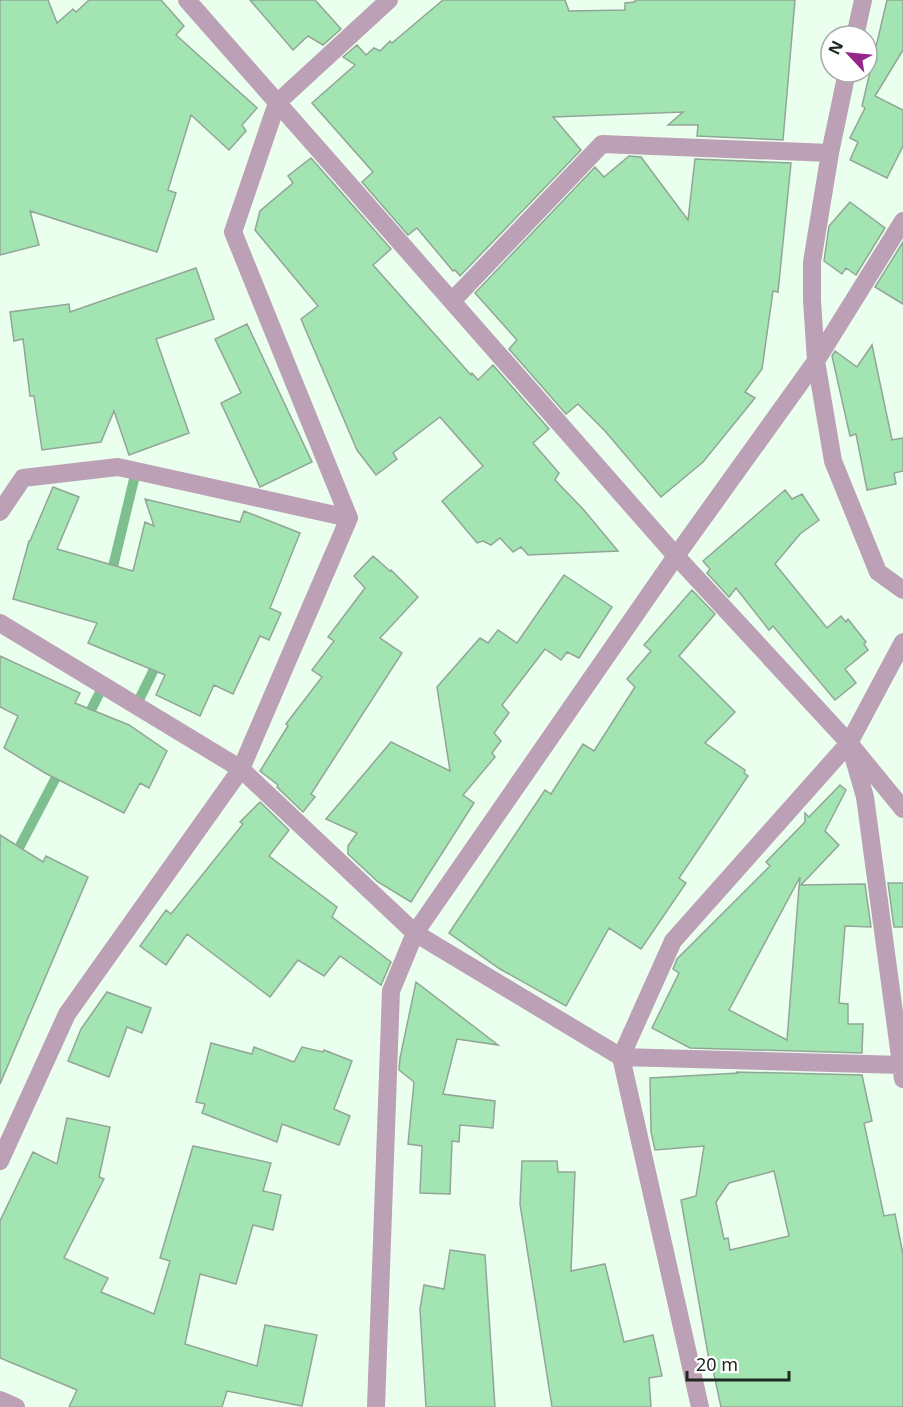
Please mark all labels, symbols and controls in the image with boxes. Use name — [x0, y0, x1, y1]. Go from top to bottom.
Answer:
north arrow — [819, 24, 879, 84]
text: N — [823, 37, 848, 58]
scale bar — [687, 1344, 789, 1382]
text: 20 m — [696, 1352, 738, 1376]

